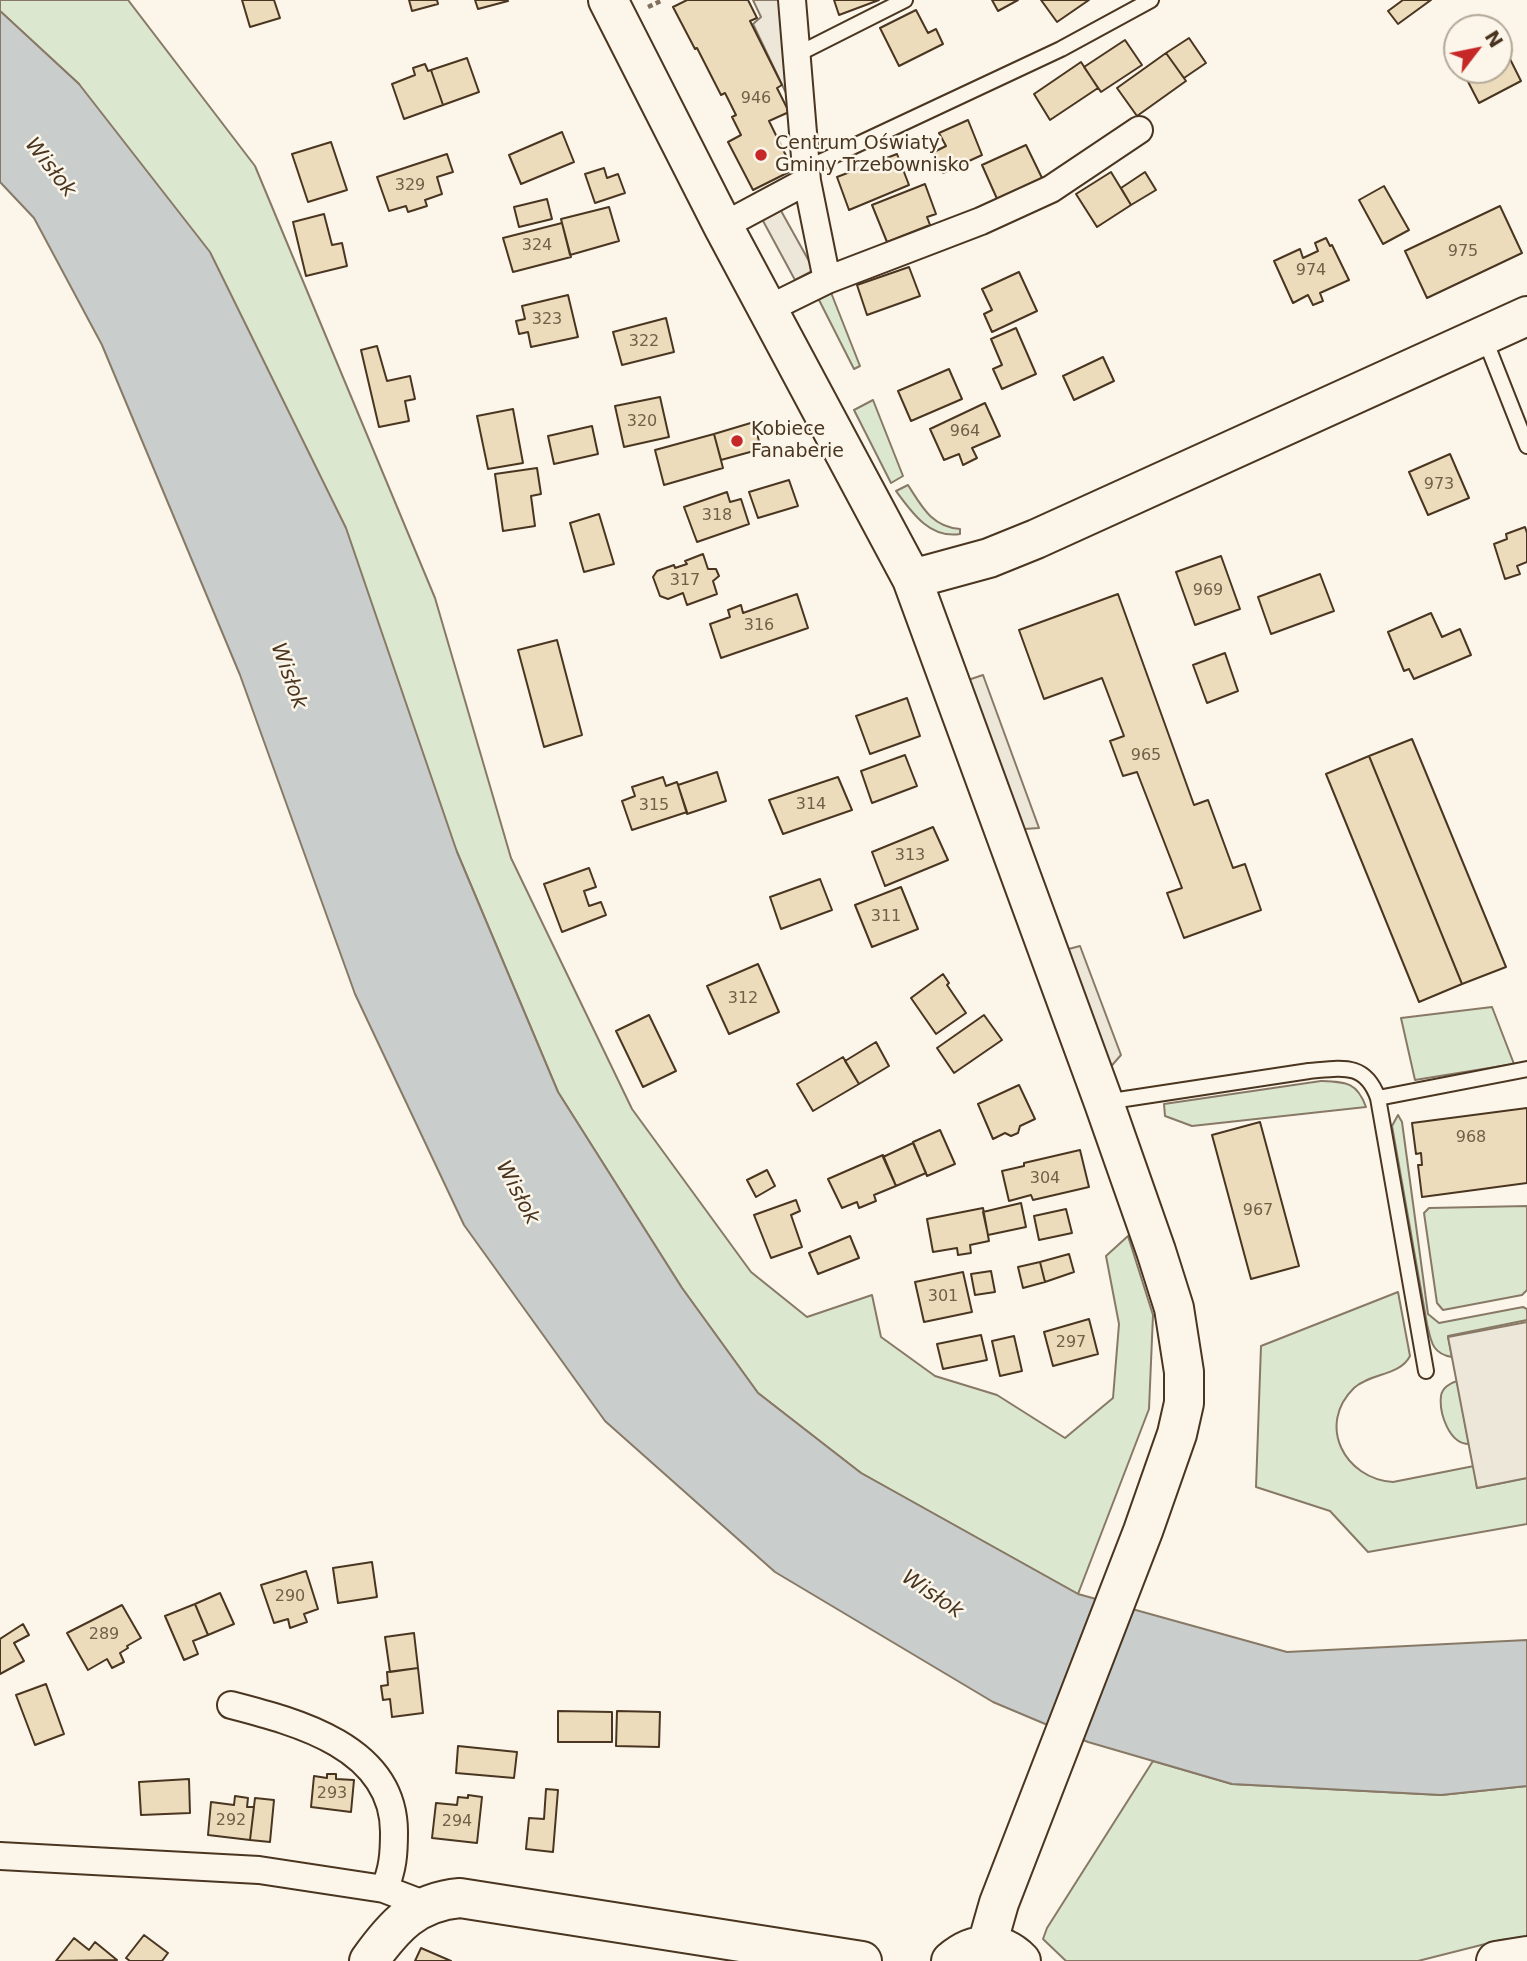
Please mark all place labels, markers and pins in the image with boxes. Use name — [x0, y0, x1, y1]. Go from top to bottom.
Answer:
place label: Centrum Oświaty Gminy Trzebownisko — [775, 133, 970, 177]
marker: Centrum Oświaty Gminy Trzebownisko — [753, 147, 769, 163]
place label: Kobiece Fanaberie — [751, 419, 844, 463]
marker: Kobiece Fanaberie — [729, 433, 745, 449]

